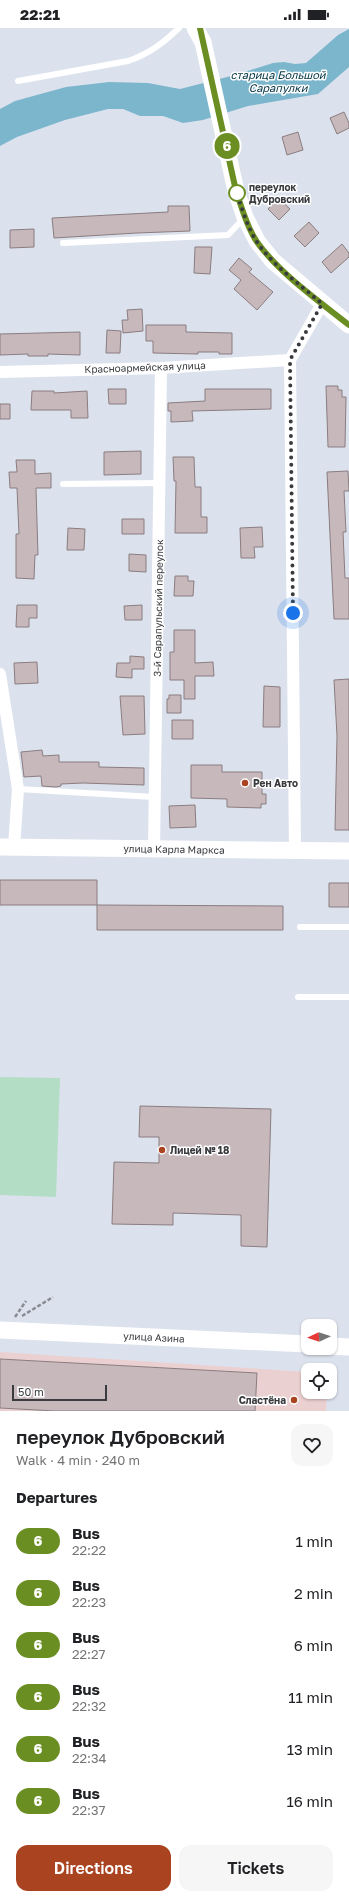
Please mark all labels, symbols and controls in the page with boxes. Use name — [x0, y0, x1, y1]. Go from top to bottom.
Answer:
text: 22:21 — [20, 5, 60, 23]
water label: старица Большой Сарапулки — [231, 68, 327, 95]
line badge: 6 — [214, 133, 240, 159]
text: 6 — [223, 137, 231, 154]
place label: переулок Дубровский — [249, 181, 310, 205]
marker: переулок Дубровский — [228, 184, 246, 202]
street label: Красноармейская улица — [84, 359, 206, 375]
street label: 3-й Сарапульский переулок — [151, 539, 165, 677]
your location — [283, 603, 303, 623]
place label: Рен Авто — [253, 777, 298, 789]
marker: Рен Авто — [240, 778, 250, 788]
street label: улица Карла Маркса — [123, 842, 225, 856]
place label: Лицей № 18 — [170, 1144, 229, 1156]
marker: Лицей № 18 — [157, 1145, 167, 1155]
north arrow — [301, 1319, 337, 1355]
map controls — [301, 1319, 337, 1399]
street label: улица Азина — [123, 1329, 185, 1345]
button: locate — [301, 1363, 337, 1399]
scale bar — [12, 1383, 107, 1402]
text: 50 m — [18, 1385, 44, 1398]
place label: Сластёна — [239, 1394, 286, 1406]
marker: Сластёна — [289, 1395, 299, 1405]
button: heart — [291, 1424, 333, 1466]
text: переулок Дубровский — [16, 1425, 225, 1448]
text: Walk · 4 min · 240 m — [16, 1452, 140, 1468]
text: Departures — [16, 1488, 97, 1506]
text: Bus — [72, 1524, 100, 1542]
text: 6 — [34, 1532, 42, 1549]
text: 1 min — [295, 1532, 333, 1550]
text: 22:22 — [72, 1542, 106, 1558]
text: Bus — [72, 1576, 100, 1594]
text: 6 — [34, 1584, 42, 1601]
text: 2 min — [294, 1584, 333, 1602]
text: 22:23 — [72, 1594, 106, 1610]
text: Bus — [72, 1628, 100, 1646]
text: 6 — [34, 1636, 42, 1653]
text: 6 min — [294, 1636, 333, 1654]
text: 22:27 — [72, 1646, 105, 1662]
text: Bus — [72, 1680, 100, 1698]
text: 6 — [34, 1688, 42, 1705]
text: 11 min — [288, 1688, 333, 1706]
text: 22:32 — [72, 1698, 106, 1714]
text: Bus — [72, 1732, 100, 1750]
text: 6 — [34, 1740, 42, 1757]
text: 13 min — [287, 1740, 333, 1758]
text: 22:34 — [72, 1750, 107, 1766]
text: Bus — [72, 1784, 100, 1802]
text: 6 — [34, 1792, 42, 1809]
text: 16 min — [286, 1792, 333, 1810]
text: 22:37 — [72, 1802, 105, 1818]
button: Directions — [16, 1845, 171, 1891]
button: Tickets — [179, 1845, 333, 1891]

